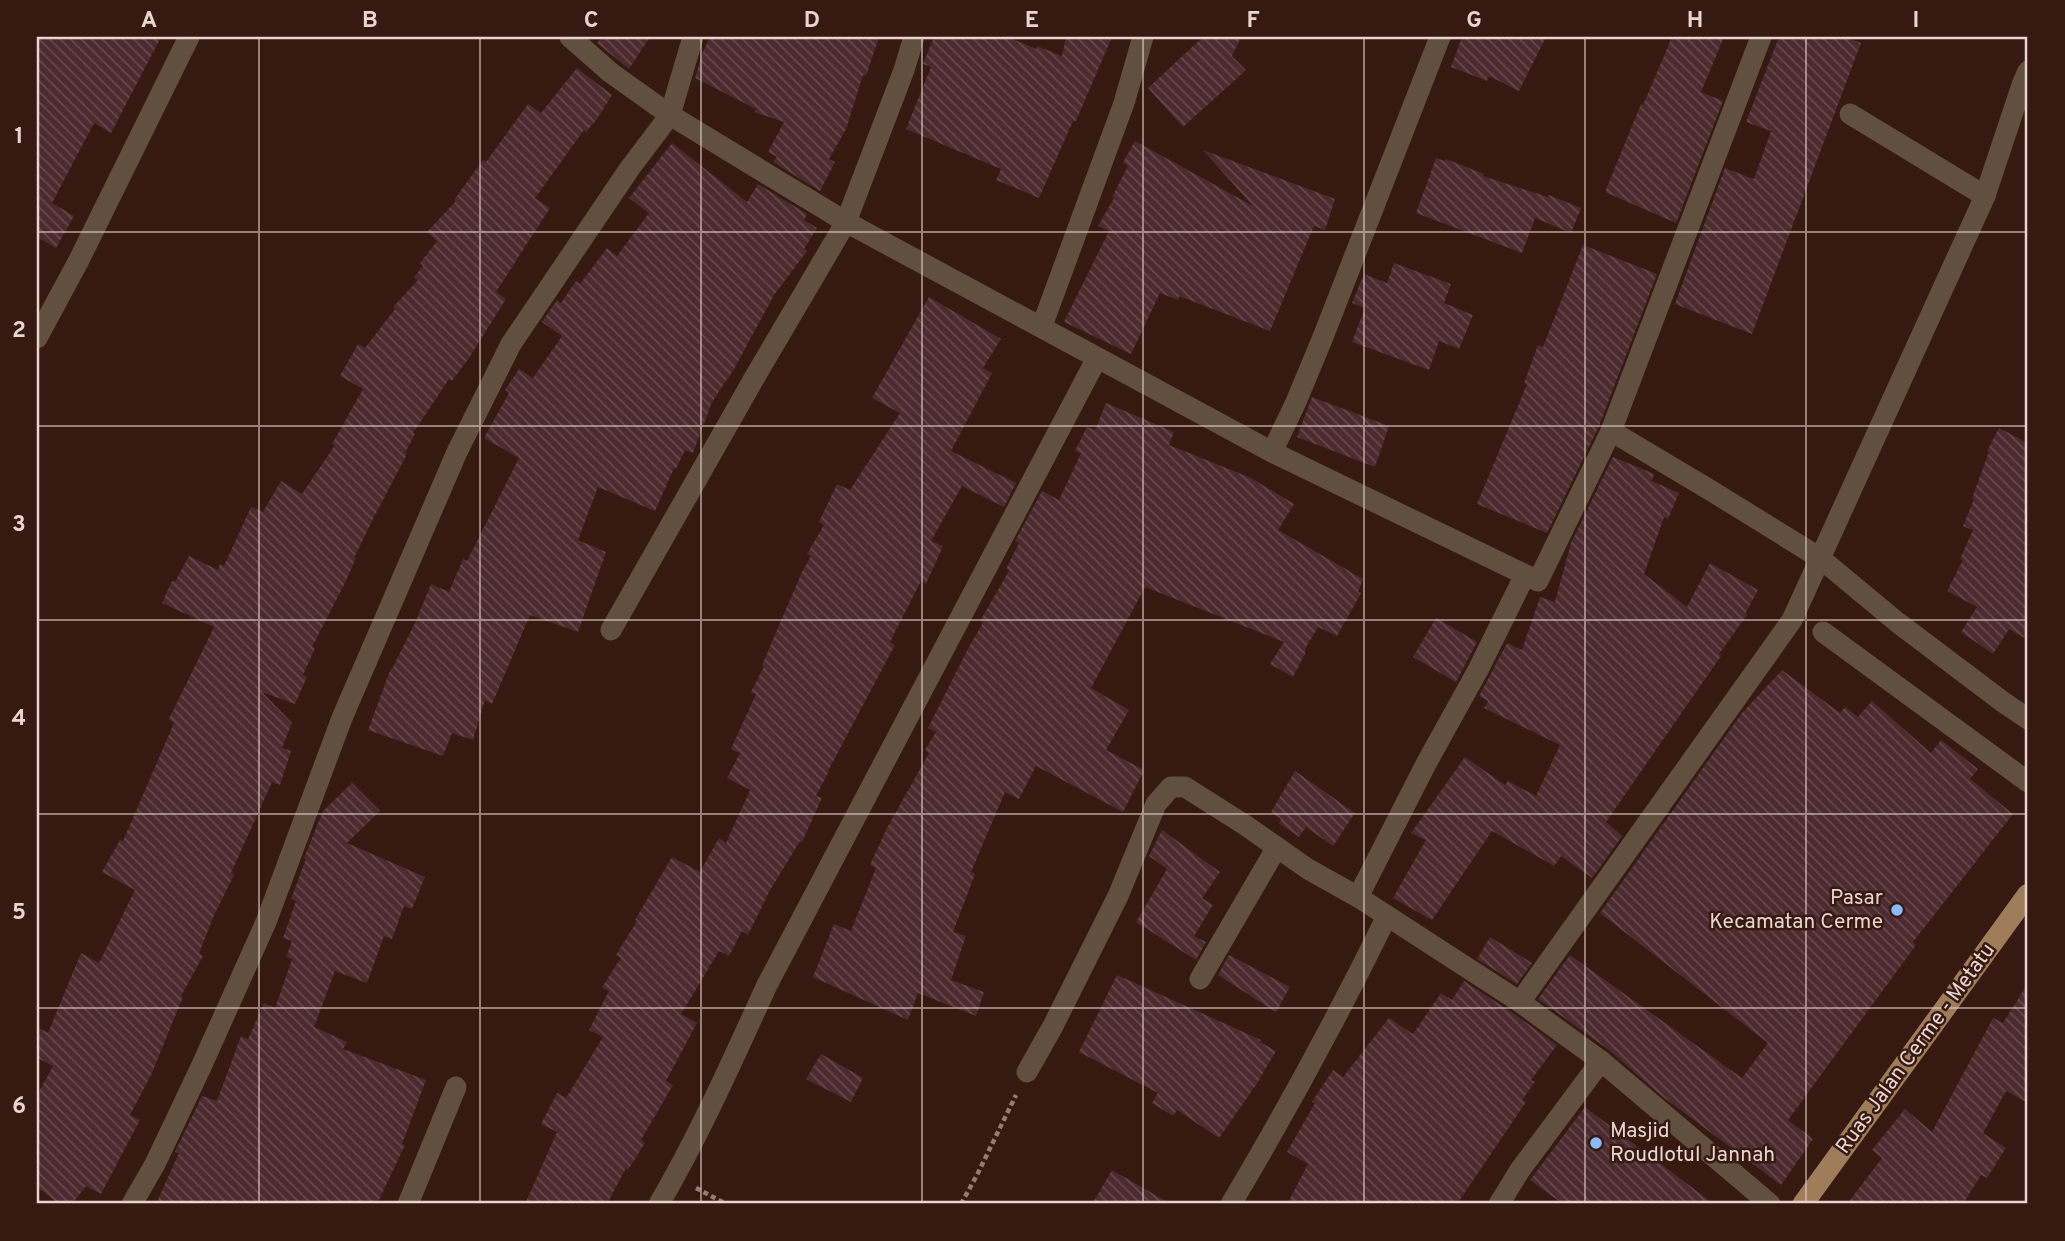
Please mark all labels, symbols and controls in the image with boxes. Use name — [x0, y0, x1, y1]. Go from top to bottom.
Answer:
text: A — [141, 7, 157, 36]
text: B — [362, 7, 378, 36]
text: C — [584, 7, 598, 36]
text: D — [804, 7, 820, 36]
text: E — [1025, 7, 1039, 36]
text: F — [1246, 7, 1260, 36]
text: G — [1466, 7, 1482, 36]
text: H — [1687, 7, 1703, 36]
text: I — [1913, 7, 1919, 36]
text: 1 — [14, 123, 24, 152]
text: 2 — [12, 317, 26, 346]
text: 3 — [12, 511, 26, 540]
text: 4 — [12, 705, 26, 734]
place label: Pasar Kecamatan Cerme — [1709, 885, 1883, 936]
text: 5 — [12, 899, 26, 928]
marker: Pasar Kecamatan Cerme — [1889, 902, 1905, 918]
street label: Ruas Jalan Cerme - Metatu — [1830, 938, 2002, 1160]
text: 6 — [12, 1093, 26, 1122]
place label: Masjid Roudlotul Jannah — [1610, 1118, 1775, 1169]
marker: Masjid Roudlotul Jannah — [1588, 1135, 1604, 1151]

